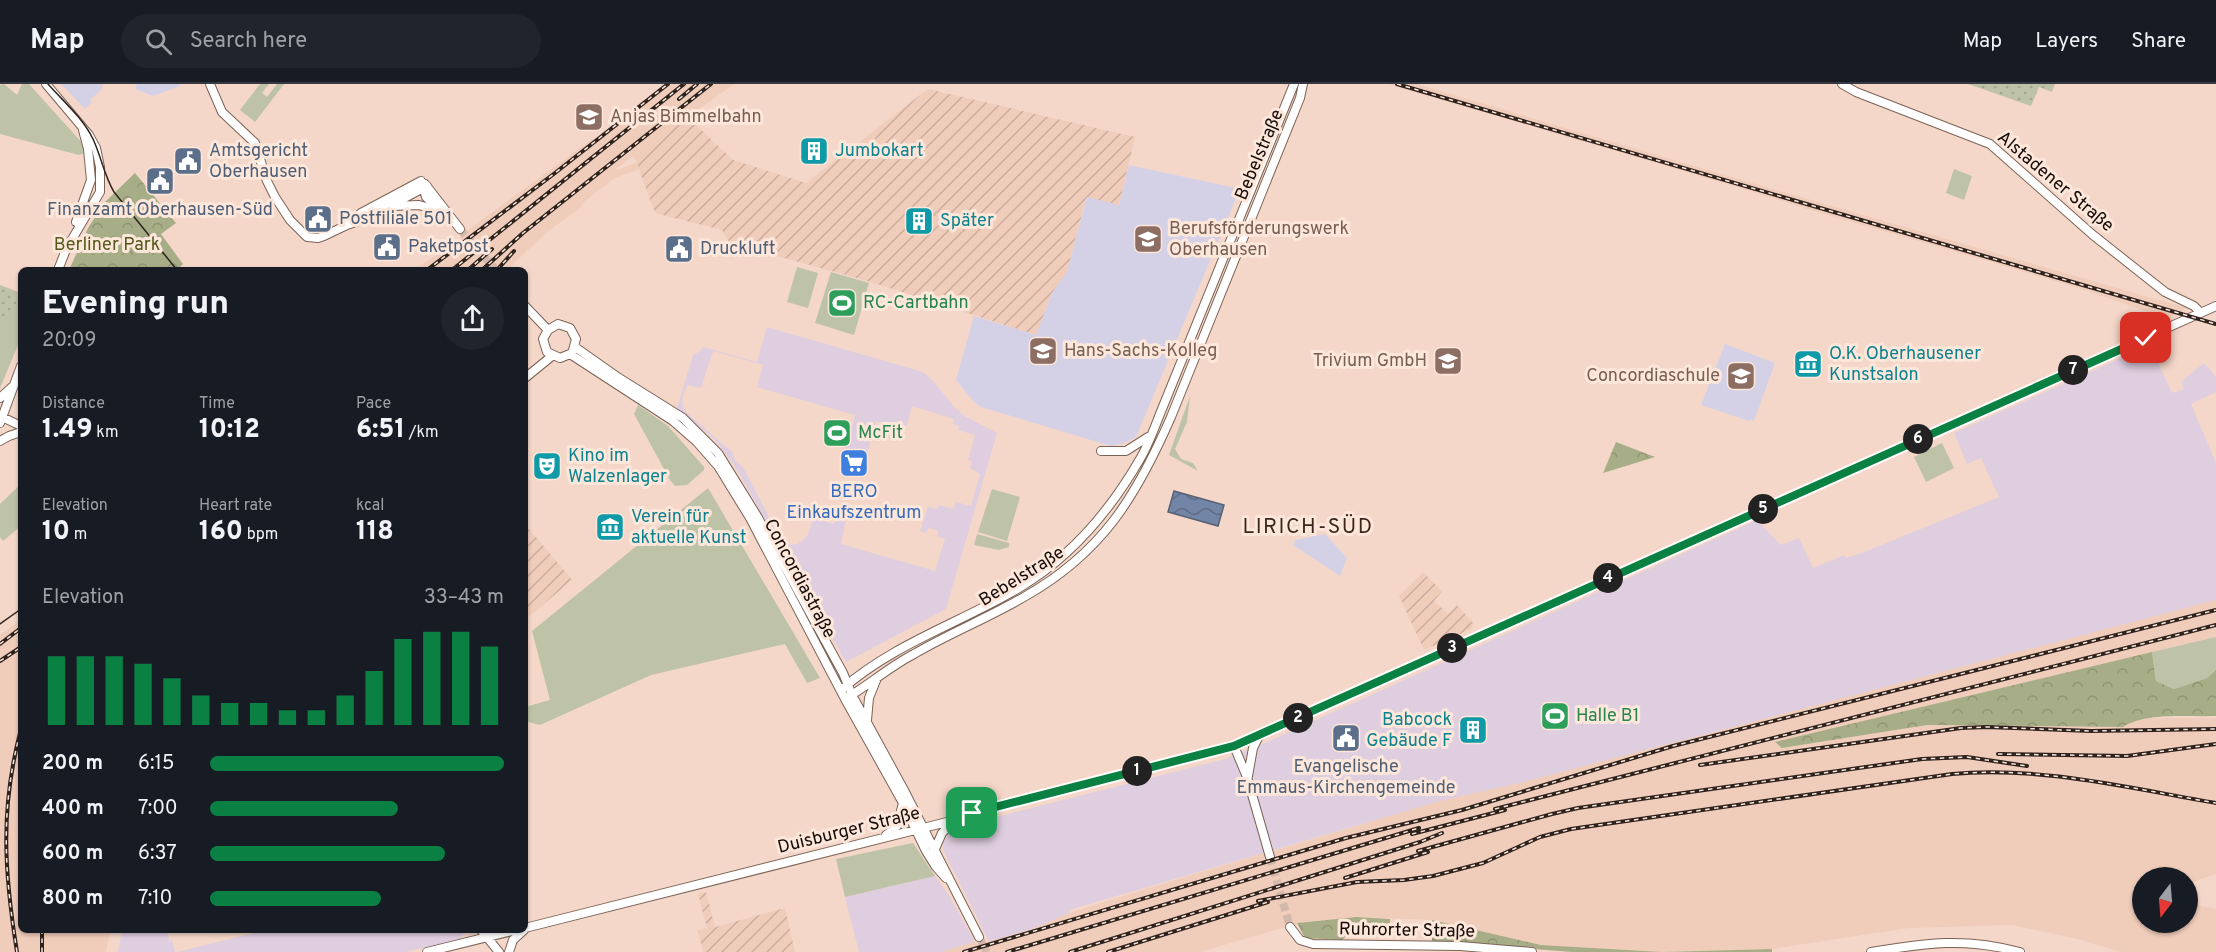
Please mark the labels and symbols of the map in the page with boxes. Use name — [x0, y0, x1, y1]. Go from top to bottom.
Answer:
school or university icon: Anjas Bimmelbahn — [573, 101, 605, 133]
place label: Anjas Bimmelbahn — [610, 106, 762, 129]
street label: Bebelstraße — [1231, 106, 1289, 204]
street label: Alstadener Straße — [1992, 126, 2118, 238]
building icon: Jumbokart — [798, 135, 830, 167]
place label: Amtsgericht Oberhausen — [209, 140, 308, 184]
place label: Jumbokart — [835, 140, 924, 163]
public building icon: Amtsgericht Oberhausen — [172, 145, 204, 177]
public building icon: Finanzamt Oberhausen-Süd — [144, 165, 176, 197]
place label: Finanzamt Oberhausen-Süd — [47, 199, 273, 222]
public building icon: Postfiliale 501 — [302, 203, 334, 235]
building icon: Später — [903, 205, 935, 237]
place label: Postfiliale 501 — [339, 208, 453, 231]
place label: Später — [940, 210, 994, 233]
place label: Berufsförderungswerk Oberhausen — [1169, 218, 1349, 262]
school or university icon: Berufsförderungswerk Oberhausen — [1132, 223, 1164, 255]
public building icon: Paketpost — [371, 231, 403, 263]
public building icon: Druckluft — [663, 233, 695, 265]
park label: Berliner Park — [54, 234, 160, 257]
place label: Paketpost — [408, 236, 488, 259]
place label: Druckluft — [700, 238, 776, 261]
sports icon: RC-Cartbahn — [826, 287, 858, 319]
place label: RC-Cartbahn — [863, 292, 969, 315]
pin — [2120, 312, 2171, 363]
school or university icon: Hans-Sachs-Kolleg — [1027, 335, 1059, 367]
place label: Hans-Sachs-Kolleg — [1064, 340, 1217, 363]
place label: O.K. Oberhausener Kunstsalon — [1829, 343, 1981, 387]
school or university icon: Trivium GmbH — [1432, 345, 1464, 377]
museum icon: O.K. Oberhausener Kunstsalon — [1792, 348, 1824, 380]
place label: Trivium GmbH — [1313, 350, 1427, 373]
pin: 7 — [2058, 355, 2088, 385]
school or university icon: Concordiaschule — [1725, 360, 1757, 392]
place label: Concordiaschule — [1586, 365, 1720, 388]
sports icon: McFit — [821, 417, 853, 449]
place label: McFit — [858, 422, 903, 445]
pin: 6 — [1903, 424, 1933, 454]
place label: Kino im Walzenlager — [568, 445, 667, 489]
supermarket icon: BERO Einkaufszentrum — [838, 447, 870, 479]
theatre icon: Kino im Walzenlager — [531, 450, 563, 482]
place label: BERO Einkaufszentrum — [786, 481, 922, 525]
pin: 5 — [1748, 494, 1778, 524]
place label: Verein für aktuelle Kunst — [631, 506, 747, 550]
museum icon: Verein für aktuelle Kunst — [594, 511, 626, 543]
district label: LIRICH-SÜD — [1242, 514, 1374, 541]
street label: Concordiastraße — [758, 515, 840, 643]
street label: Bebelstraße — [975, 542, 1069, 612]
pin: 4 — [1593, 563, 1623, 593]
pin: 3 — [1437, 633, 1467, 663]
sports icon: Halle B1 — [1539, 700, 1571, 732]
pin: 2 — [1283, 703, 1313, 733]
place label: Halle B1 — [1576, 705, 1639, 728]
place label: Babcock Gebäude F — [1366, 709, 1452, 753]
building icon: Babcock Gebäude F — [1457, 714, 1489, 746]
public building icon: Evangelische Emmaus-Kirchengemeinde — [1330, 722, 1362, 754]
pin: 1 — [1122, 756, 1152, 786]
place label: Evangelische Emmaus-Kirchengemeinde — [1236, 756, 1456, 800]
pin — [946, 787, 997, 838]
street label: Duisburger Straße — [775, 802, 923, 860]
north arrow — [2132, 867, 2198, 933]
street label: Ruhrorter Straße — [1339, 918, 1475, 944]

